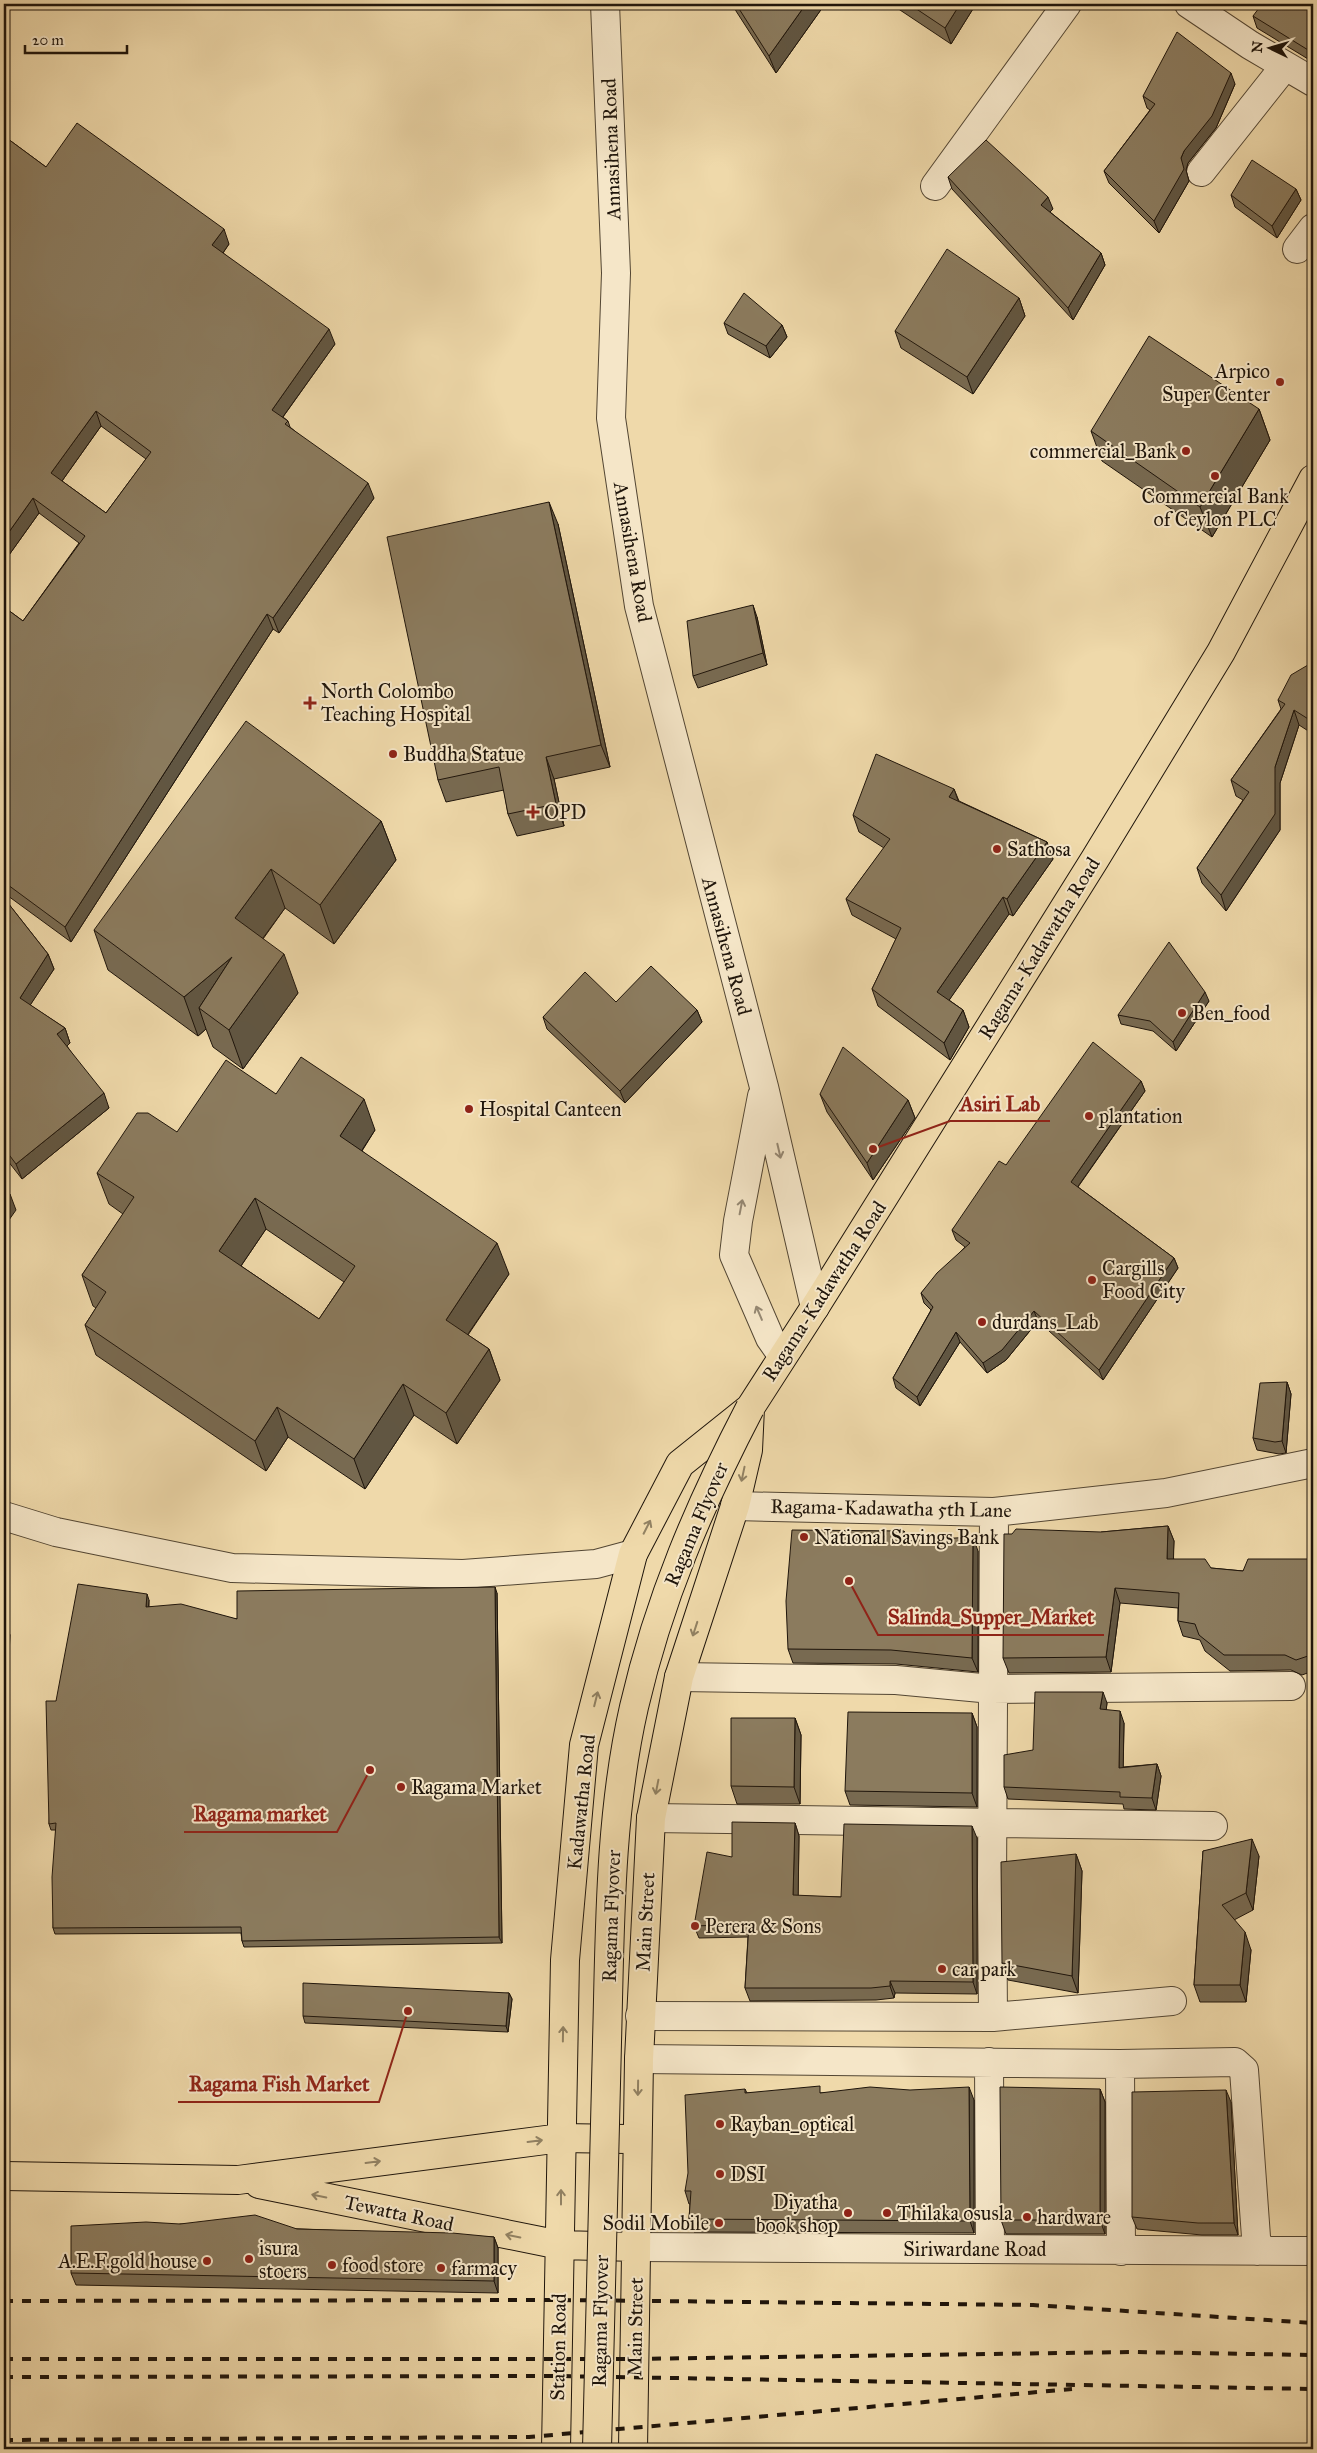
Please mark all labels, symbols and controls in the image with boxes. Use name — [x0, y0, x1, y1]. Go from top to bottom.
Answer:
scale bar — [25, 22, 128, 54]
north arrow — [1244, 22, 1294, 72]
text: 20 m — [32, 31, 64, 49]
text: N — [1249, 40, 1267, 54]
street label: Annasihena Road — [597, 78, 626, 221]
place label: Arpico Super Center — [1162, 359, 1270, 406]
marker: Arpico Super Center — [1274, 376, 1286, 388]
place label: commercial_Bank — [1030, 439, 1177, 463]
marker: commercial_Bank — [1180, 445, 1192, 457]
marker: Commercial Bank of Ceylon PLC — [1209, 470, 1221, 482]
street label: Annasihena Road — [609, 479, 657, 624]
place label: Commercial Bank of Ceylon PLC — [1142, 484, 1289, 531]
place label: North Colombo Teaching Hospital — [321, 679, 471, 727]
marker: North Colombo Teaching Hospital — [303, 696, 317, 710]
place label: Buddha Statue — [403, 742, 524, 766]
marker: Buddha Statue — [387, 748, 399, 760]
place label: OPD — [544, 800, 586, 824]
marker: OPD — [526, 805, 540, 819]
place label: Sathosa — [1007, 837, 1072, 861]
marker: Sathosa — [991, 843, 1003, 855]
street label: Ragama-Kadawatha Road — [973, 853, 1106, 1044]
street label: Annasihena Road — [697, 873, 757, 1018]
place label: Ben_food — [1192, 1001, 1270, 1025]
marker: Ben_food — [1176, 1007, 1188, 1019]
callout: Asiri Lab — [950, 1085, 1050, 1121]
text: Asiri Lab — [958, 1091, 1040, 1117]
place label: Hospital Canteen — [479, 1097, 622, 1121]
marker: Hospital Canteen — [463, 1103, 475, 1115]
place label: plantation — [1098, 1104, 1183, 1128]
marker: plantation — [1083, 1110, 1095, 1122]
one-way arrow — [775, 1143, 784, 1159]
street label: Ragama-Kadawatha Road — [757, 1196, 892, 1386]
one-way arrow — [737, 1199, 746, 1215]
place label: Cargills Food City — [1102, 1256, 1186, 1303]
marker: Cargills Food City — [1086, 1274, 1098, 1286]
one-way arrow — [753, 1306, 763, 1321]
place label: durdans_Lab — [992, 1310, 1099, 1334]
marker: durdans_Lab — [976, 1316, 988, 1328]
street label: Ragama Flyover — [659, 1458, 734, 1590]
one-way arrow — [737, 1465, 747, 1481]
street label: Ragama-Kadawatha 5th Lane — [770, 1494, 1012, 1523]
one-way arrow — [642, 1520, 652, 1535]
place label: National Savings Bank — [814, 1525, 1000, 1550]
marker: National Savings Bank — [798, 1531, 810, 1543]
callout: Salinda_Supper_Market — [878, 1599, 1104, 1635]
text: Salinda_Supper_Market — [888, 1604, 1095, 1630]
one-way arrow — [689, 1621, 699, 1637]
one-way arrow — [592, 1692, 601, 1708]
street label: Kadawatha Road — [562, 1733, 600, 1871]
place label: Ragama Market — [411, 1775, 542, 1800]
one-way arrow — [652, 1778, 661, 1794]
marker: Ragama Market — [395, 1781, 407, 1793]
callout: Ragama market — [184, 1796, 337, 1832]
text: Ragama market — [193, 1801, 327, 1827]
street label: Ragama Flyover — [597, 1849, 626, 1983]
street label: Main Street — [630, 1872, 660, 1972]
place label: Perera & Sons — [705, 1914, 821, 1938]
marker: Perera & Sons — [689, 1920, 701, 1932]
place label: car park — [952, 1957, 1016, 1981]
marker: car park — [936, 1963, 948, 1975]
one-way arrow — [558, 2026, 568, 2042]
callout: Ragama Fish Market — [178, 2066, 379, 2102]
text: Ragama Fish Market — [189, 2071, 370, 2097]
one-way arrow — [634, 2080, 643, 2096]
place label: Rayban_optical — [730, 2112, 855, 2136]
marker: Rayban_optical — [714, 2118, 726, 2130]
one-way arrow — [526, 2136, 542, 2146]
one-way arrow — [365, 2157, 381, 2167]
place label: DSI — [730, 2162, 766, 2186]
marker: DSI — [714, 2168, 726, 2180]
one-way arrow — [556, 2189, 566, 2205]
street label: Tewatta Road — [342, 2190, 456, 2236]
place label: Diyatha book shop — [756, 2190, 839, 2237]
one-way arrow — [312, 2191, 328, 2200]
place label: Thilaka osusla — [897, 2201, 1013, 2225]
place label: hardware — [1037, 2205, 1111, 2229]
marker: Diyatha book shop — [842, 2207, 854, 2219]
marker: Thilaka osusla — [881, 2207, 893, 2219]
place label: Sodil Mobile — [603, 2211, 709, 2235]
marker: hardware — [1021, 2211, 1033, 2223]
marker: Sodil Mobile — [713, 2217, 725, 2229]
one-way arrow — [505, 2230, 521, 2240]
place label: isura stoers — [259, 2236, 307, 2283]
street label: Siriwardane Road — [903, 2237, 1047, 2261]
place label: A.E.F.gold house — [57, 2249, 197, 2274]
marker: isura stoers — [243, 2253, 255, 2265]
place label: food store — [342, 2253, 424, 2277]
street label: Ragama Flyover — [587, 2254, 614, 2387]
marker: A.E.F.gold house — [201, 2255, 213, 2267]
place label: farmacy — [451, 2256, 517, 2280]
marker: food store — [326, 2259, 338, 2271]
marker: farmacy — [435, 2262, 447, 2274]
street label: Main Street — [622, 2277, 648, 2377]
street label: Station Road — [545, 2293, 571, 2401]

